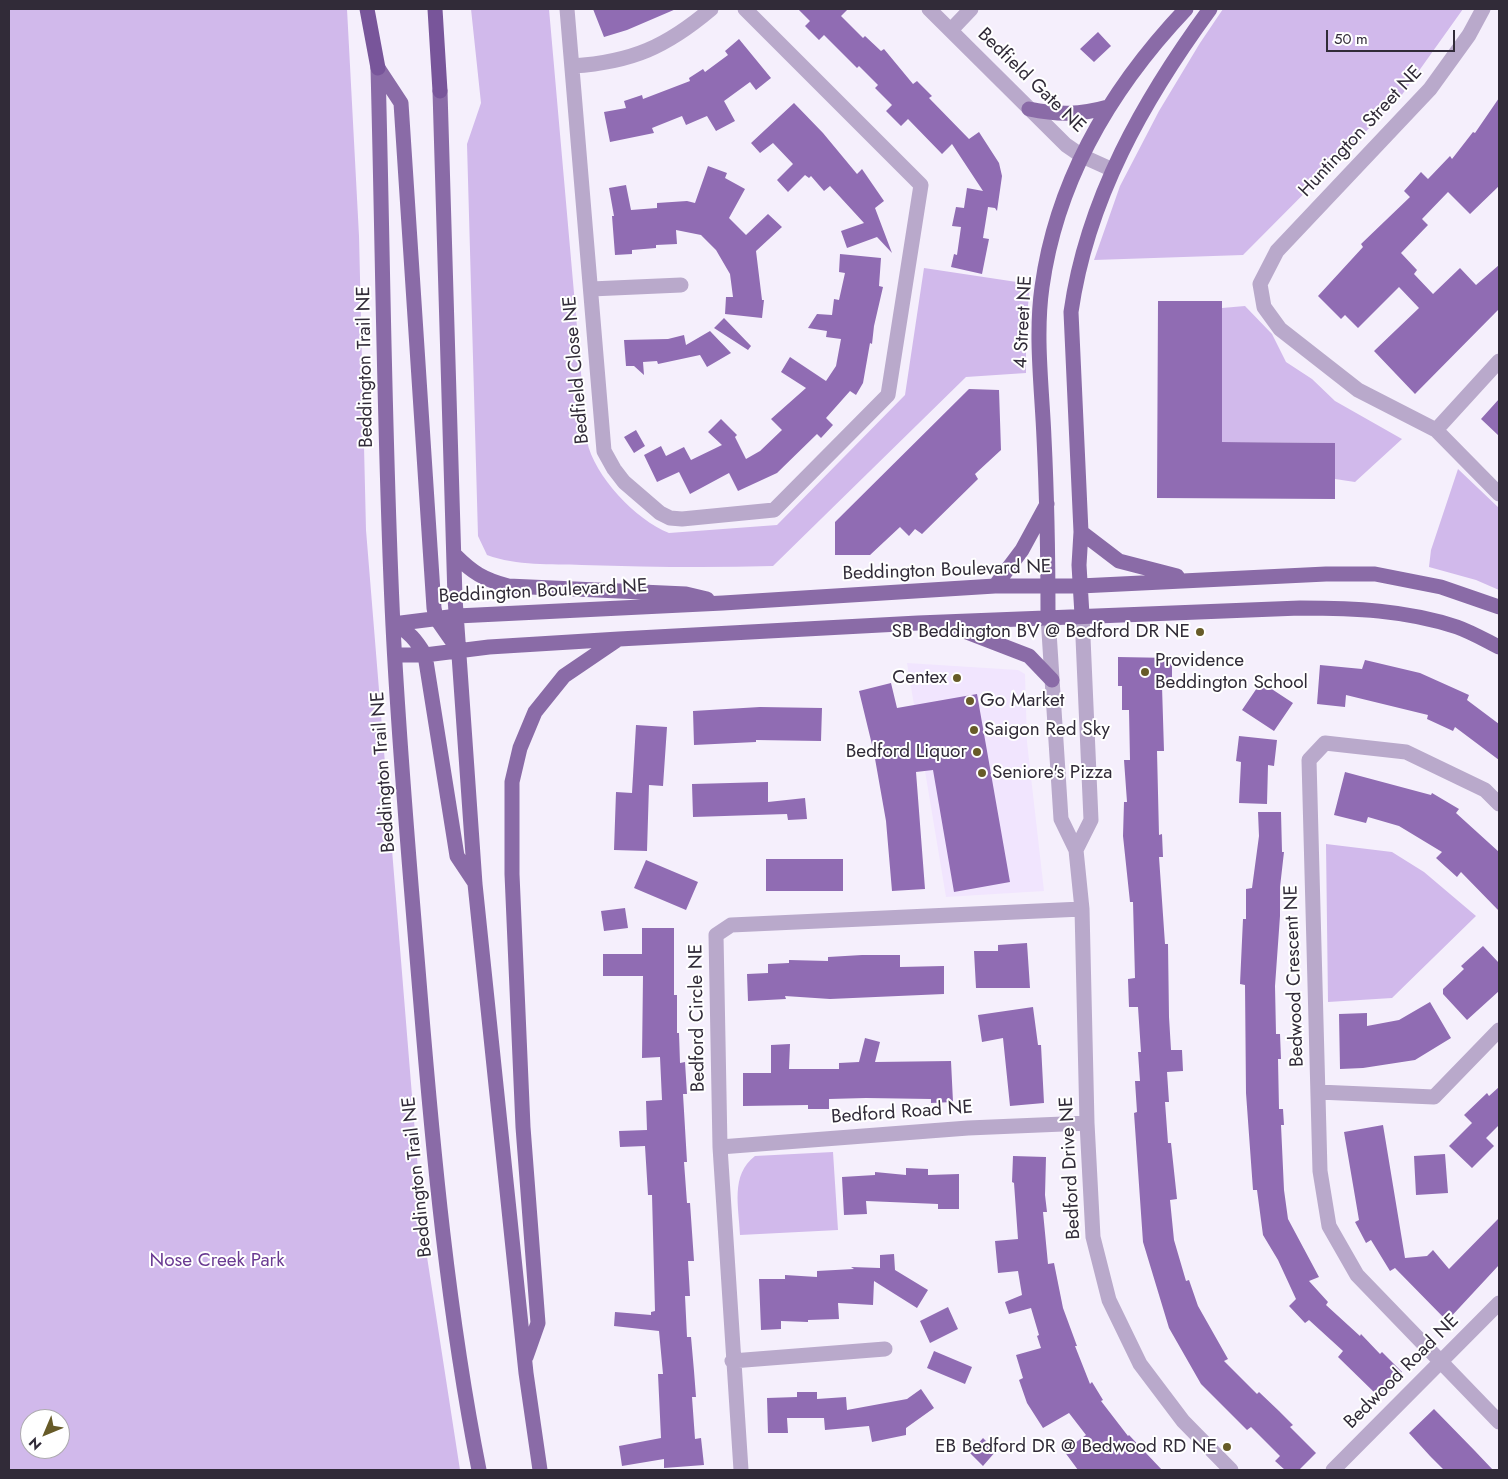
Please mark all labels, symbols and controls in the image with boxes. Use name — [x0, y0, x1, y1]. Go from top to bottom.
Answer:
scale bar — [1328, 20, 1457, 52]
street label: Bedfield Gate NE — [972, 24, 1090, 138]
text: 50 m — [1334, 28, 1368, 50]
street label: Huntington Street NE — [1294, 62, 1428, 202]
street label: 4 Street NE — [1010, 275, 1038, 369]
street label: Beddington Trail NE — [353, 286, 379, 448]
street label: Bedfield Close NE — [559, 295, 595, 445]
street label: Beddington Boulevard NE — [842, 556, 1052, 586]
street label: Beddington Boulevard NE — [438, 575, 648, 609]
place label: SB Beddington BV @ Bedford DR NE — [891, 621, 1190, 643]
marker: SB Beddington BV @ Bedford DR NE — [1194, 626, 1206, 638]
place label: Providence Beddington School — [1155, 650, 1308, 694]
marker: Providence Beddington School — [1139, 666, 1151, 678]
place label: Centex — [892, 667, 947, 689]
marker: Centex — [951, 672, 963, 684]
place label: Go Market — [980, 690, 1064, 712]
street label: Beddington Trail NE — [367, 691, 401, 853]
marker: Go Market — [964, 695, 976, 707]
place label: Saigon Red Sky — [984, 719, 1110, 741]
marker: Saigon Red Sky — [968, 724, 980, 736]
place label: Bedford Liquor — [846, 741, 967, 763]
marker: Bedford Liquor — [971, 746, 983, 758]
place label: Seniore's Pizza — [992, 762, 1112, 784]
marker: Seniore's Pizza — [976, 767, 988, 779]
street label: Bedwood Crescent NE — [1280, 885, 1310, 1067]
street label: Bedford Circle NE — [685, 944, 711, 1092]
street label: Beddington Trail NE — [398, 1095, 438, 1259]
street label: Bedford Drive NE — [1056, 1096, 1086, 1240]
street label: Bedford Road NE — [830, 1097, 974, 1129]
park label: Nose Creek Park — [150, 1250, 284, 1272]
street label: Bedwood Road NE — [1340, 1310, 1464, 1434]
north arrow — [20, 1409, 70, 1459]
text: N — [24, 1433, 46, 1455]
place label: EB Bedford DR @ Bedwood RD NE — [935, 1436, 1217, 1458]
marker: EB Bedford DR @ Bedwood RD NE — [1221, 1441, 1233, 1453]

